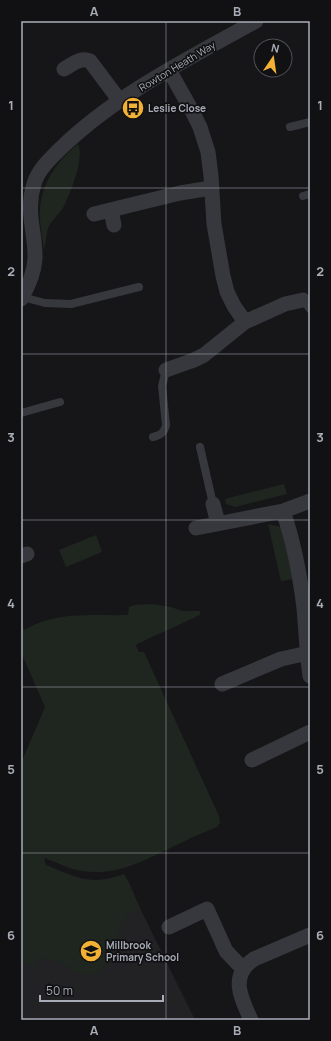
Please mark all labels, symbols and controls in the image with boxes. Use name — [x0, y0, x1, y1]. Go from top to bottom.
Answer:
text: A — [90, 2, 99, 20]
text: B — [233, 2, 241, 20]
street label: Rowton Heath Way — [136, 37, 218, 94]
north arrow — [253, 38, 293, 78]
text: N — [270, 40, 281, 56]
bus stop icon: Leslie Close — [120, 95, 146, 121]
text: 1 — [8, 96, 14, 114]
text: 1 — [317, 96, 323, 114]
place label: Leslie Close — [148, 101, 206, 115]
text: 2 — [7, 262, 15, 280]
text: 2 — [316, 262, 324, 280]
text: 3 — [7, 428, 15, 446]
text: 3 — [316, 428, 324, 446]
text: 4 — [7, 594, 15, 612]
text: 4 — [316, 594, 324, 612]
text: 5 — [7, 760, 15, 778]
text: 5 — [316, 760, 324, 778]
text: 6 — [7, 926, 15, 944]
text: 6 — [316, 926, 324, 944]
school or university icon: Millbrook Primary School — [78, 938, 104, 964]
place label: Millbrook Primary School — [106, 938, 179, 964]
scale bar — [40, 977, 163, 1003]
text: 50 m — [46, 982, 73, 999]
text: A — [90, 1021, 99, 1039]
text: B — [233, 1021, 241, 1039]

